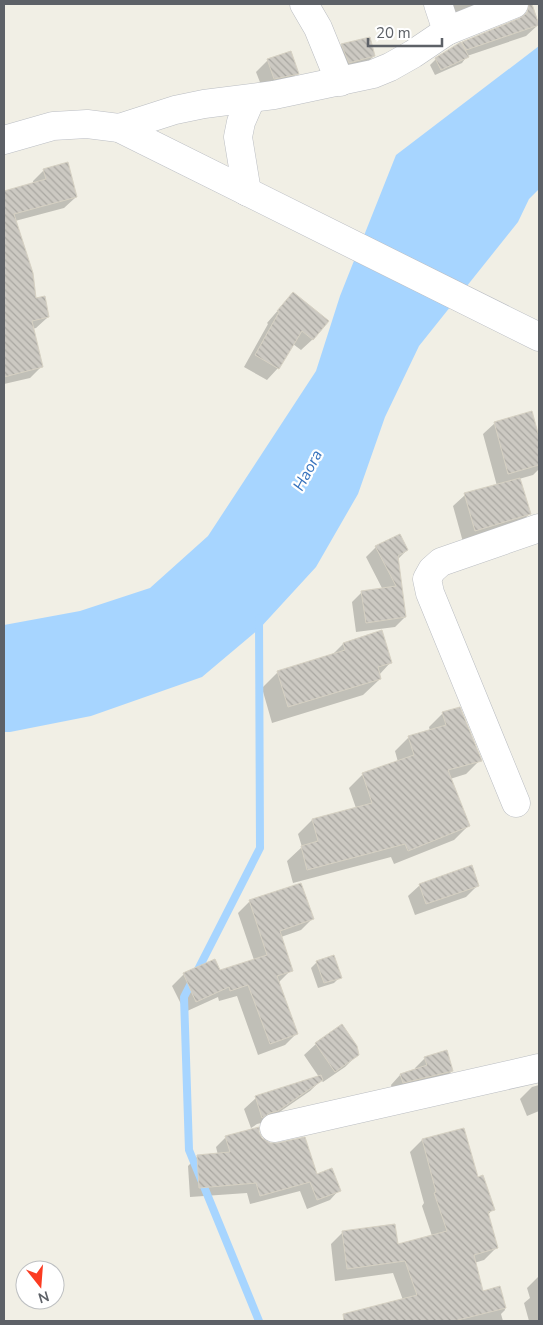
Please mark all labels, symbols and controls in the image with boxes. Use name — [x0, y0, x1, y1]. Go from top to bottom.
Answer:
scale bar — [368, 15, 442, 47]
text: 20 m — [376, 23, 411, 43]
water label: Haora — [288, 446, 328, 495]
north arrow — [15, 1260, 65, 1310]
text: N — [36, 1286, 51, 1308]

